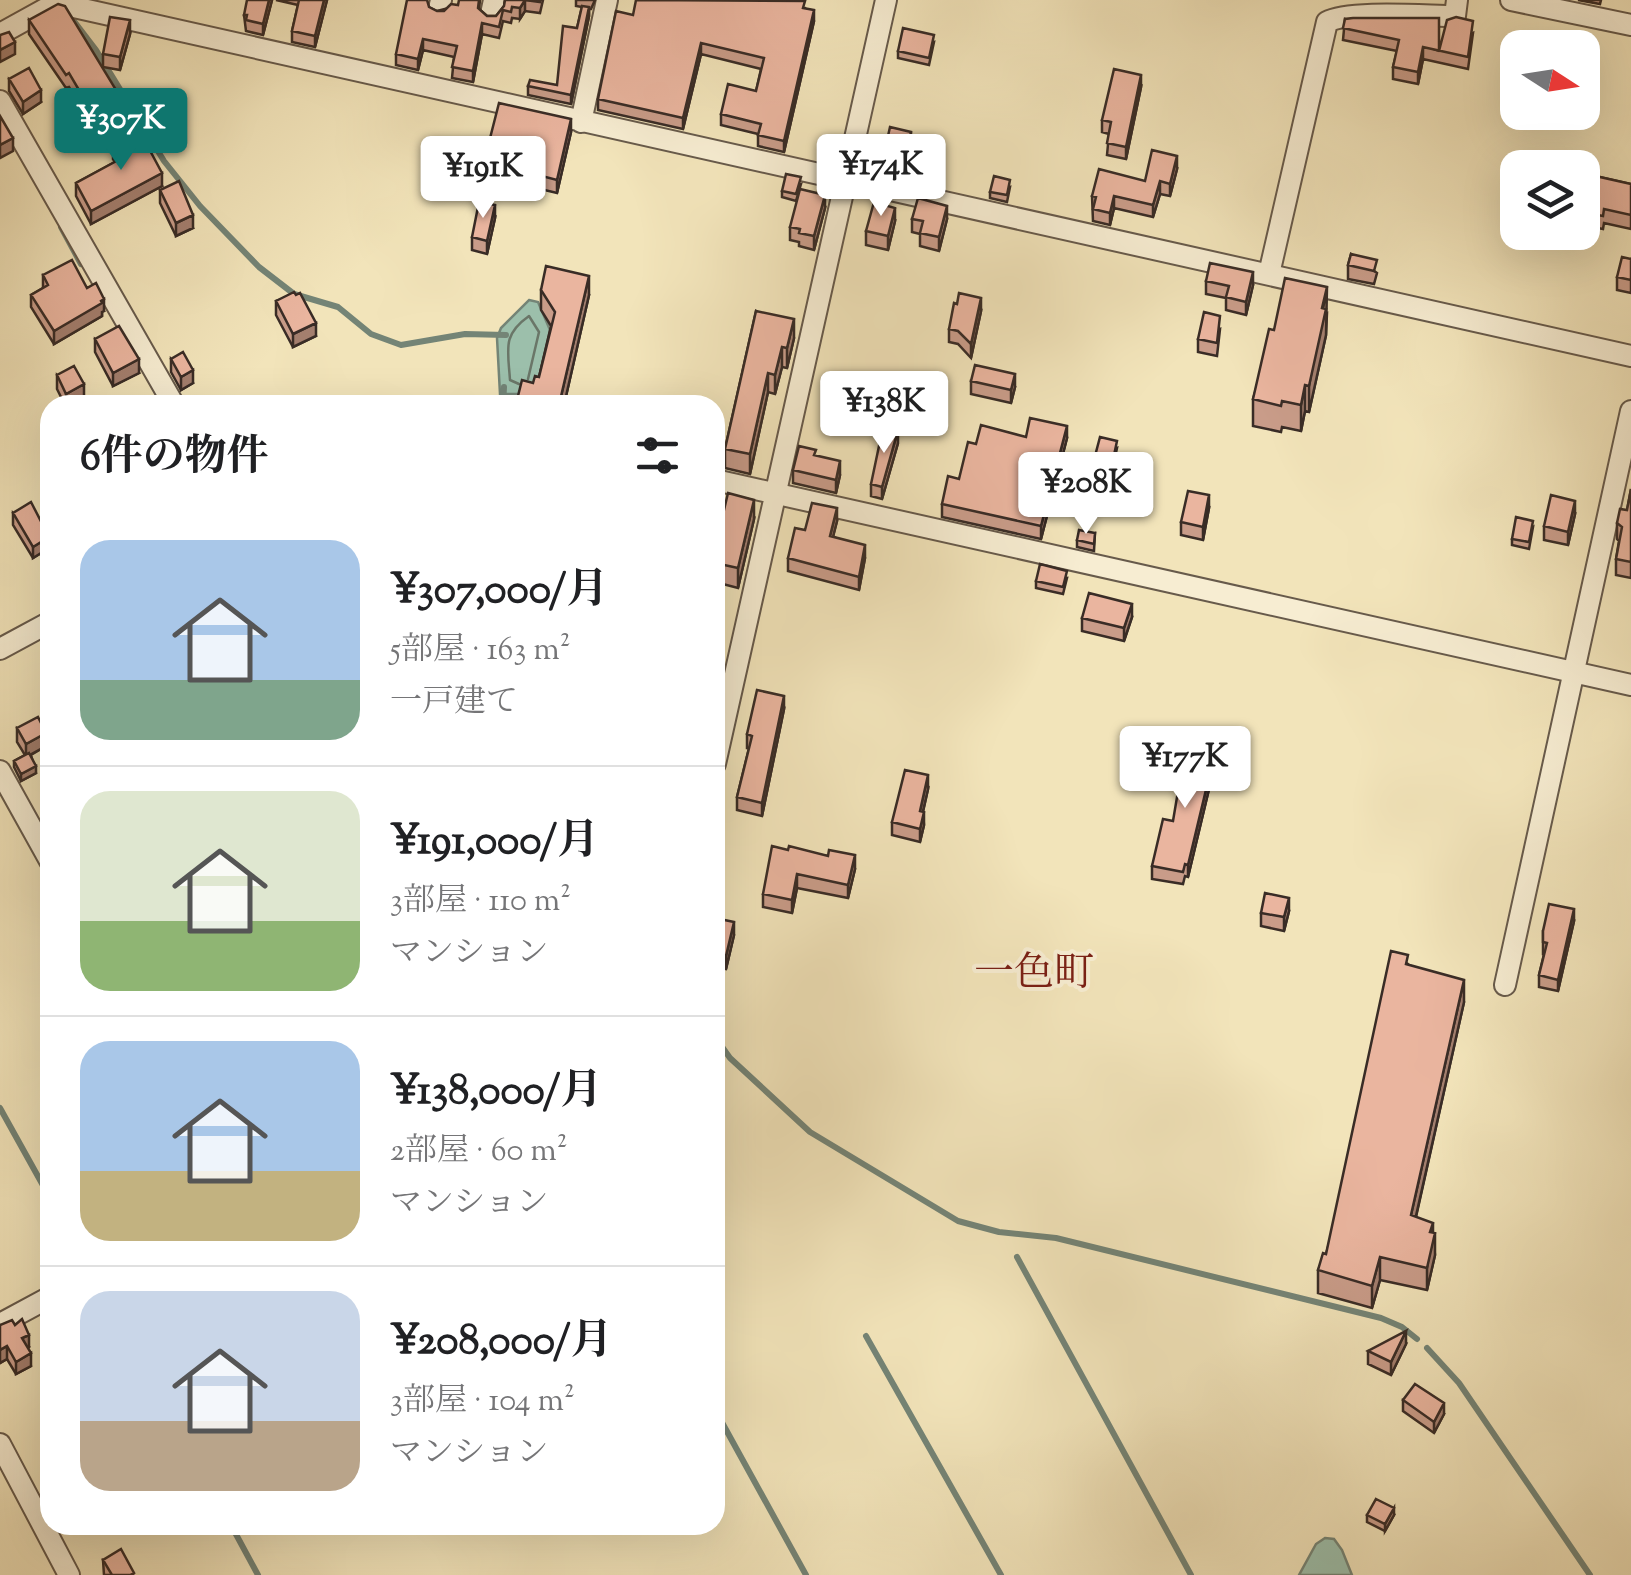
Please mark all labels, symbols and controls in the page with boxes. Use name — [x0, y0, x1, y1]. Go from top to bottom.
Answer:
north arrow — [1500, 30, 1600, 130]
map controls — [1500, 30, 1600, 250]
pin: ¥307K — [51, 88, 191, 173]
text: ¥307K — [76, 97, 166, 143]
pin: ¥174K — [811, 134, 951, 219]
pin: ¥191K — [413, 136, 553, 221]
text: ¥174K — [839, 143, 923, 189]
text: ¥191K — [443, 145, 523, 191]
button: layers — [1500, 150, 1600, 250]
pin: ¥138K — [814, 371, 954, 456]
text: ¥138K — [842, 380, 926, 426]
icon: filters — [630, 428, 685, 483]
text: 6件の物件 — [80, 429, 269, 489]
pin: ¥208K — [1016, 452, 1156, 537]
text: ¥208K — [1040, 461, 1132, 507]
text: ¥307,000/月 — [390, 562, 608, 622]
icon: home — [160, 580, 280, 700]
text: 5部屋 · 163 m² — [390, 628, 570, 674]
text: 一戸建て — [390, 680, 518, 726]
pin: ¥177K — [1115, 726, 1255, 811]
text: ¥177K — [1142, 735, 1228, 781]
text: ¥191,000/月 — [390, 813, 599, 873]
icon: home — [160, 831, 280, 951]
text: 3部屋 · 110 m² — [390, 879, 571, 925]
text: マンション — [390, 931, 549, 977]
district label: 一色町 — [974, 947, 1094, 1004]
text: ¥138,000/月 — [390, 1063, 602, 1123]
icon: home — [160, 1081, 280, 1201]
text: 2部屋 · 60 m² — [390, 1129, 568, 1175]
text: マンション — [390, 1181, 549, 1227]
text: ¥208,000/月 — [390, 1313, 612, 1373]
icon: home — [160, 1331, 280, 1451]
text: 3部屋 · 104 m² — [390, 1379, 575, 1425]
text: マンション — [390, 1431, 549, 1477]

